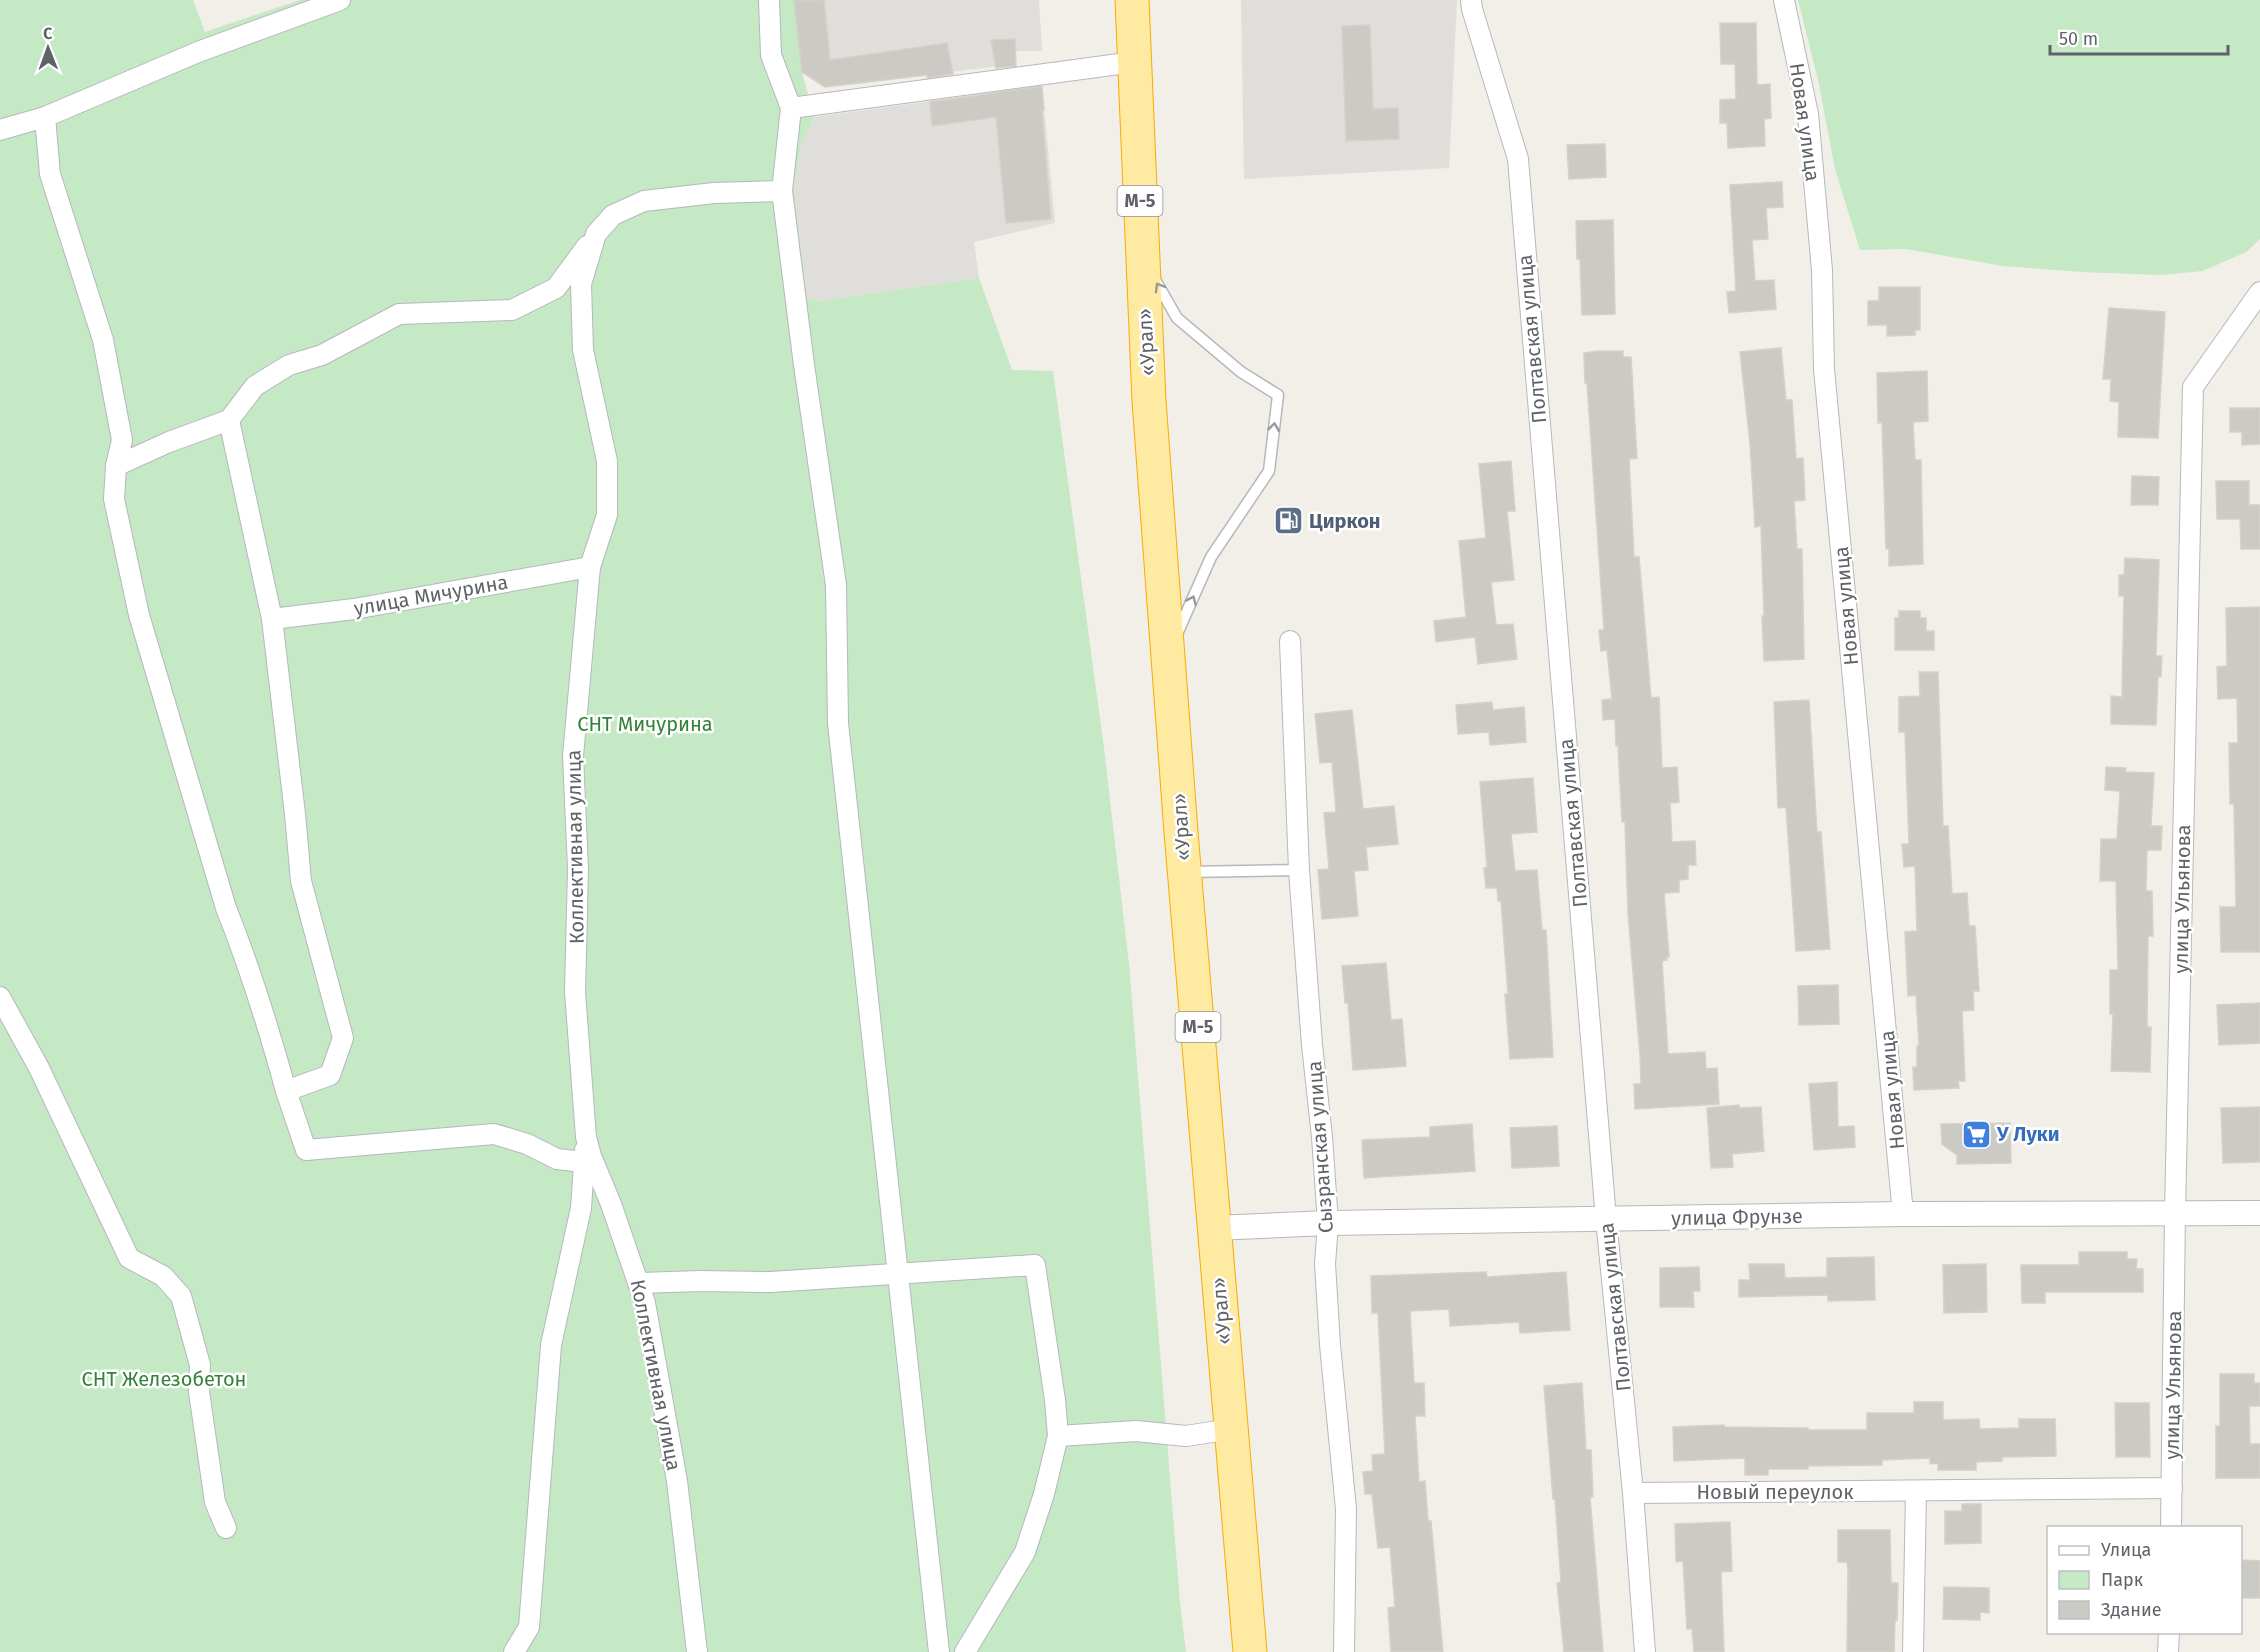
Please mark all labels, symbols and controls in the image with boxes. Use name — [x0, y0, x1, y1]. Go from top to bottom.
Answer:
north arrow — [18, 18, 78, 78]
scale bar — [2050, 18, 2228, 56]
text: С — [43, 24, 53, 43]
text: 50 m — [2059, 28, 2098, 50]
street label: Новая улица — [1785, 61, 1825, 183]
road number: М-5 — [1118, 186, 1162, 216]
street label: Полтавская улица — [1513, 254, 1551, 424]
one-way arrow — [1155, 283, 1166, 293]
street label: «Урал» — [1132, 308, 1160, 376]
one-way arrow — [1268, 422, 1280, 431]
fuel station icon: Циркон — [1272, 505, 1304, 537]
place label: Циркон — [1309, 509, 1381, 533]
street label: Новая улица — [1829, 546, 1863, 666]
street label: улица Мичурина — [352, 570, 510, 620]
one-way arrow — [1185, 595, 1197, 606]
park label: СНТ Мичурина — [577, 712, 713, 736]
street label: Полтавская улица — [1554, 738, 1592, 908]
street label: Коллективная улица — [561, 750, 589, 944]
street label: «Урал» — [1167, 792, 1195, 862]
street label: улица Ульянова — [2169, 824, 2195, 974]
road number: М-5 — [1176, 1012, 1220, 1042]
street label: Новая улица — [1875, 1030, 1909, 1150]
street label: Сызранская улица — [1302, 1060, 1338, 1234]
supermarket icon: У Луки — [1960, 1118, 1992, 1150]
place label: У Луки — [1996, 1122, 2060, 1146]
street label: улица Фрунзе — [1671, 1204, 1803, 1230]
street label: Полтавская улица — [1594, 1222, 1636, 1392]
street label: «Урал» — [1206, 1276, 1236, 1346]
street label: Коллективная улица — [626, 1277, 686, 1473]
street label: улица Ульянова — [2160, 1310, 2186, 1460]
park label: СНТ Железобетон — [82, 1367, 246, 1391]
street label: Новый переулок — [1696, 1480, 1854, 1504]
legend — [2047, 1526, 2242, 1634]
text: Улица — [2101, 1539, 2151, 1561]
text: Парк — [2101, 1569, 2144, 1591]
text: Здание — [2101, 1599, 2162, 1621]

